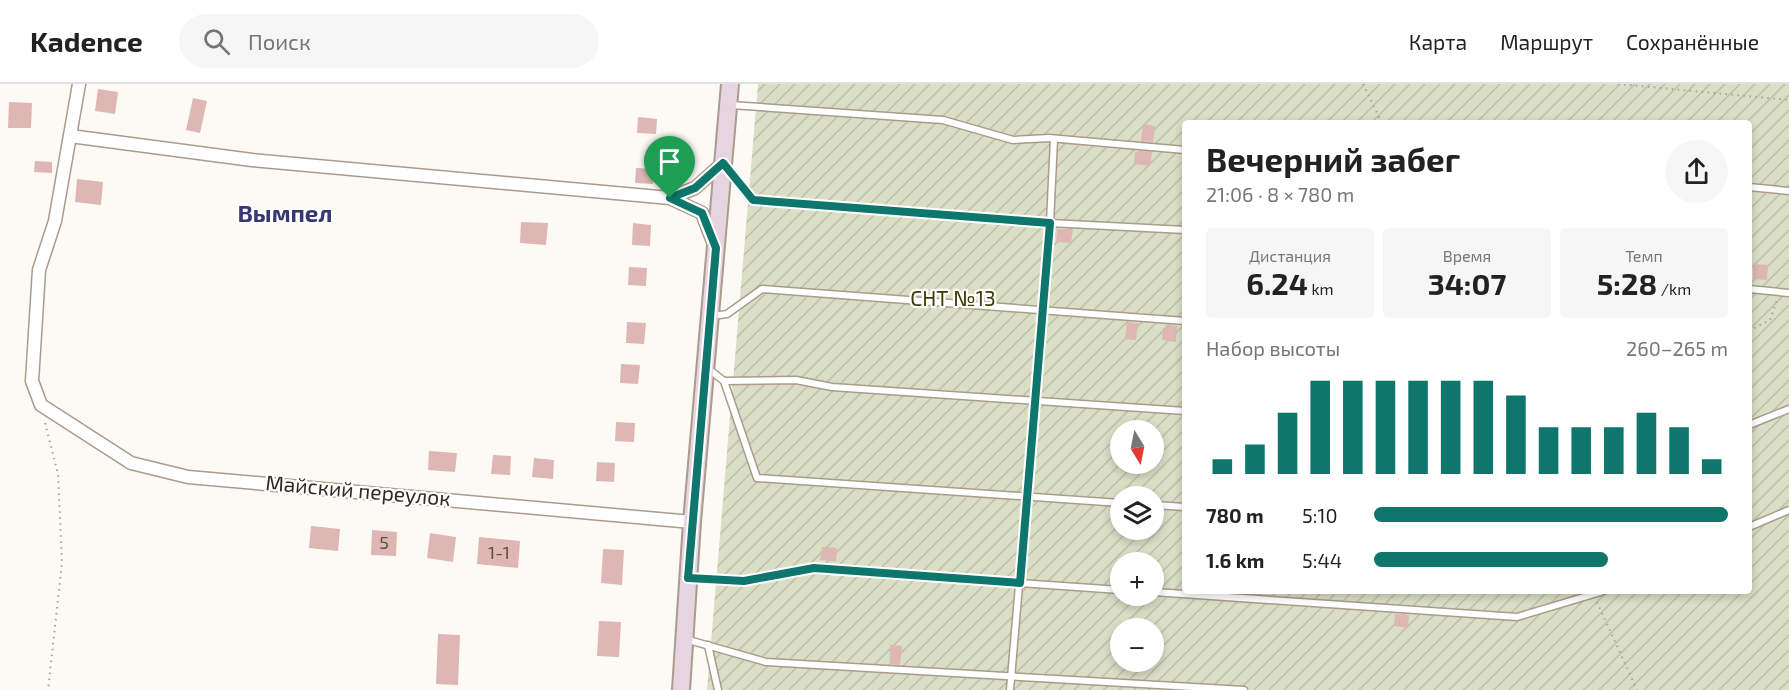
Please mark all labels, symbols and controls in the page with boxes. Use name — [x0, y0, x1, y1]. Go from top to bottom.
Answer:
search box — [179, 14, 599, 68]
text: Kadence — [30, 24, 143, 58]
icon: search — [200, 25, 233, 58]
text: Поиск — [248, 28, 311, 54]
text: Карта — [1409, 29, 1467, 54]
text: Маршрут — [1500, 29, 1593, 54]
text: Сохранённые — [1626, 29, 1759, 54]
pin — [644, 136, 695, 198]
text: Вечерний забег — [1206, 139, 1460, 179]
button: share — [1665, 140, 1728, 203]
icon: arrive — [653, 145, 686, 178]
text: 21:06 · 8 × 780 m — [1206, 182, 1354, 206]
district label: Вымпел — [237, 198, 333, 227]
text: Дистанция — [1249, 246, 1331, 265]
text: Время — [1443, 246, 1491, 265]
text: Темп — [1625, 246, 1663, 265]
text: 6.24 — [1246, 265, 1308, 301]
text: 34:07 — [1428, 265, 1506, 301]
text: 5:28 — [1597, 265, 1657, 301]
text: km — [1308, 279, 1334, 298]
text: /km — [1657, 279, 1691, 298]
park label: СНТ №13 — [910, 285, 996, 310]
text: Набор высоты — [1206, 336, 1340, 360]
text: 260–265 m — [1626, 336, 1728, 360]
north arrow — [1110, 420, 1164, 474]
map controls — [1110, 420, 1164, 672]
street label: Майский переулок — [264, 469, 452, 511]
button: layers — [1110, 486, 1164, 540]
text: 780 m — [1206, 503, 1264, 527]
text: 5:10 — [1302, 503, 1337, 527]
house number: 5 — [379, 531, 389, 553]
house number: 1-1 — [488, 541, 510, 563]
text: 1.6 km — [1206, 548, 1264, 572]
text: 5:44 — [1302, 548, 1342, 572]
button: + — [1110, 552, 1164, 606]
button: − — [1110, 618, 1164, 672]

